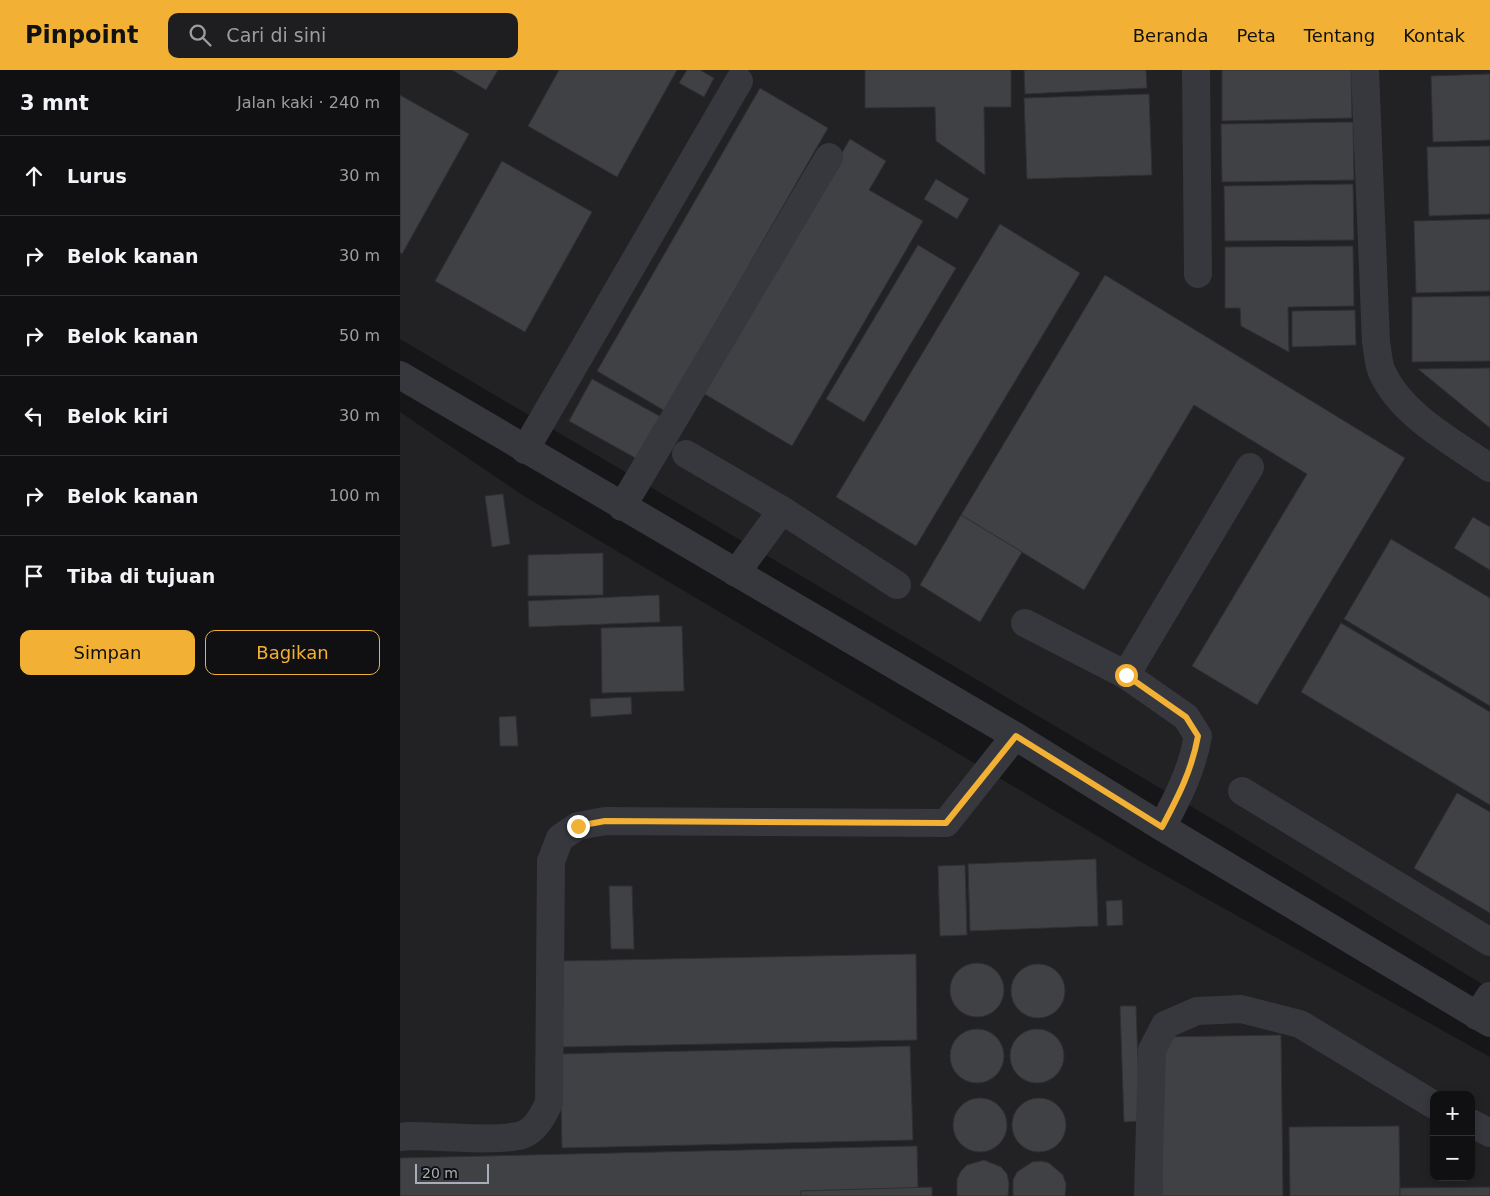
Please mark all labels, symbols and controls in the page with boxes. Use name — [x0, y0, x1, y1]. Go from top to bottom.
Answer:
search box — [168, 13, 518, 58]
text: Pinpoint — [25, 21, 138, 49]
icon: search — [186, 21, 214, 49]
text: Cari di sini — [226, 24, 326, 46]
text: Beranda — [1133, 25, 1208, 46]
text: Peta — [1236, 25, 1276, 46]
text: Tentang — [1304, 25, 1375, 46]
text: Kontak — [1403, 25, 1465, 46]
text: 3 mnt — [20, 91, 89, 115]
text: Jalan kaki · 240 m — [237, 93, 380, 112]
icon: ahead — [20, 162, 48, 190]
text: Lurus — [67, 165, 127, 187]
text: 30 m — [339, 166, 380, 185]
icon: right — [20, 242, 48, 270]
text: Belok kanan — [67, 245, 199, 267]
text: 30 m — [339, 246, 380, 265]
icon: right — [20, 322, 48, 350]
text: Belok kanan — [67, 325, 199, 347]
text: 50 m — [339, 326, 380, 345]
icon: left — [20, 402, 48, 430]
text: Belok kiri — [67, 405, 168, 427]
text: 30 m — [339, 406, 380, 425]
icon: right — [20, 482, 48, 510]
text: Belok kanan — [67, 485, 199, 507]
text: 100 m — [329, 486, 380, 505]
icon: arrive — [20, 562, 48, 590]
text: Tiba di tujuan — [67, 565, 215, 587]
button: Simpan — [20, 630, 195, 675]
button: Bagikan — [205, 630, 380, 675]
route start — [1115, 664, 1138, 687]
route end — [567, 815, 590, 838]
map controls — [1430, 1091, 1475, 1181]
button: + — [1430, 1091, 1475, 1136]
button: − — [1430, 1136, 1475, 1181]
scale bar — [415, 1161, 489, 1184]
text: 20 m — [422, 1165, 458, 1181]

